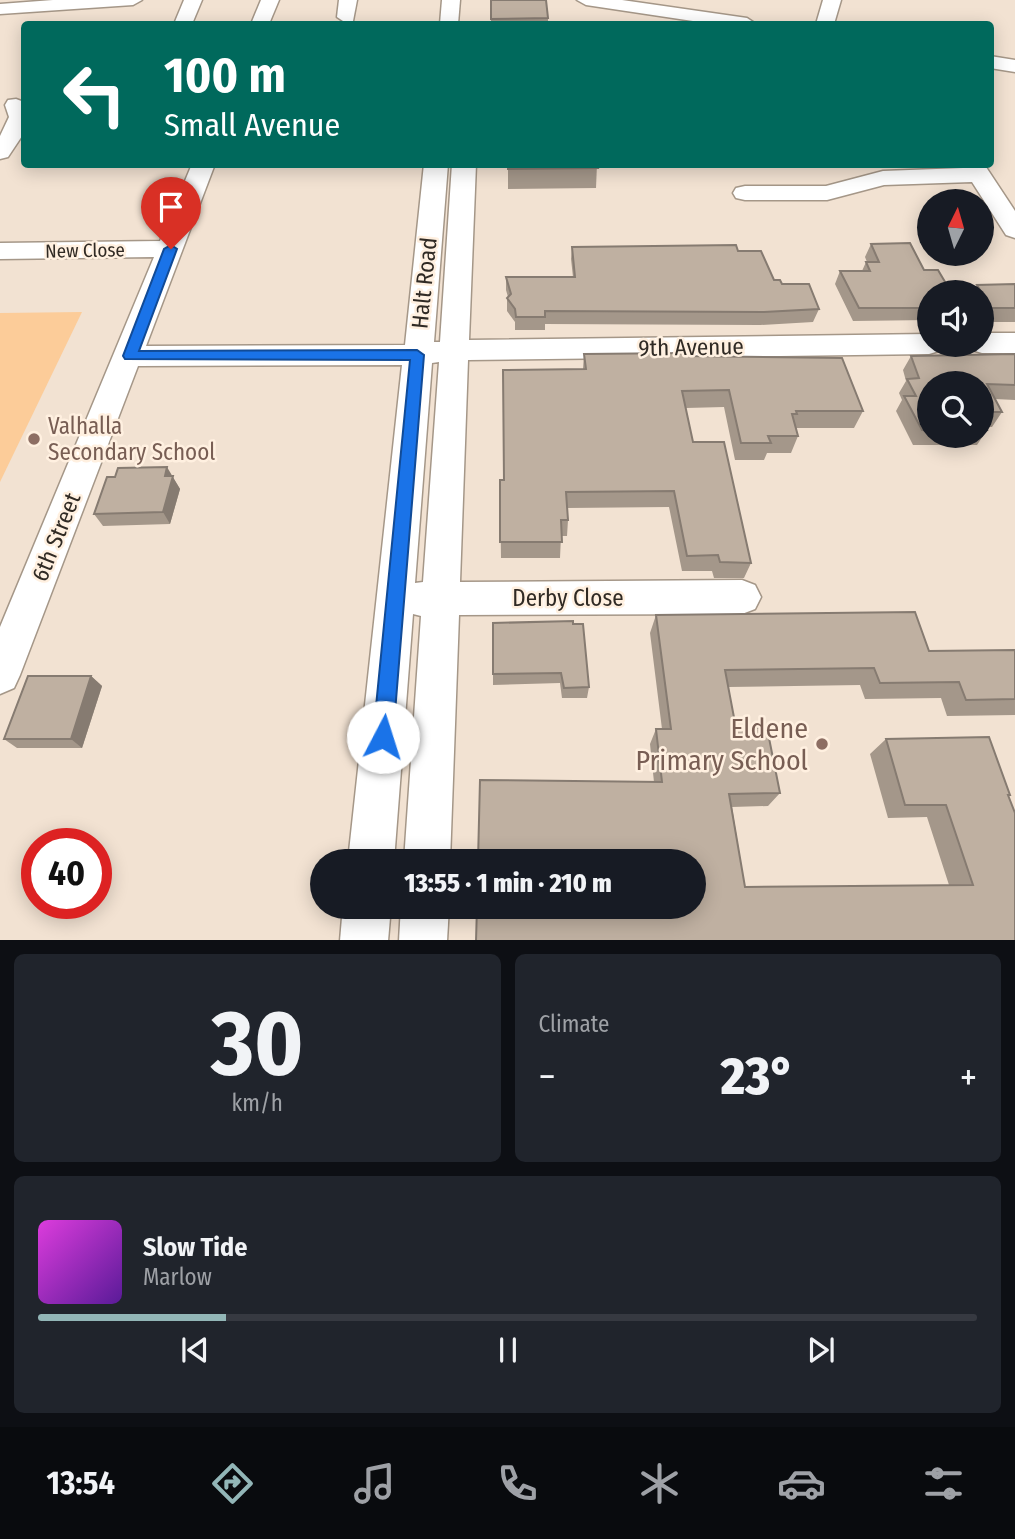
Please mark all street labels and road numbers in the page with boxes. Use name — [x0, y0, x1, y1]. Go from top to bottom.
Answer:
street label: Halt Road — [405, 236, 443, 330]
street label: New Close — [45, 238, 125, 263]
street label: 9th Avenue — [638, 332, 744, 362]
street label: 6th Street — [26, 488, 87, 585]
street label: Derby Close — [512, 584, 624, 612]

